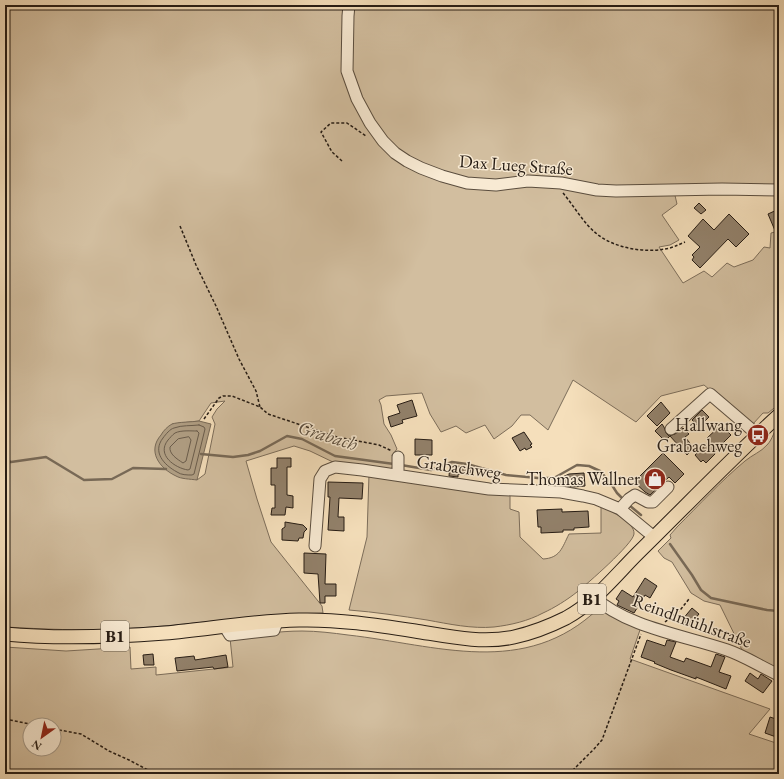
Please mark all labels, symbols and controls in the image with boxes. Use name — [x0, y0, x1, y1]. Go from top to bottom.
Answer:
street label: Dax Lueg Straße — [458, 149, 574, 180]
place label: Hallwang Grabachweg — [657, 413, 742, 457]
water label: Grabach — [295, 415, 361, 456]
bus stop icon: Hallwang Grabachweg — [745, 422, 771, 448]
street label: Grabachweg — [415, 449, 503, 484]
shop icon: Thomas Wallner — [642, 466, 668, 492]
place label: Thomas Wallner — [526, 467, 640, 490]
road number: B1 — [578, 584, 606, 614]
street label: Reindlmühlstraße — [629, 588, 755, 653]
road number: B1 — [101, 621, 129, 651]
north arrow — [22, 717, 62, 757]
text: N — [29, 737, 44, 754]

